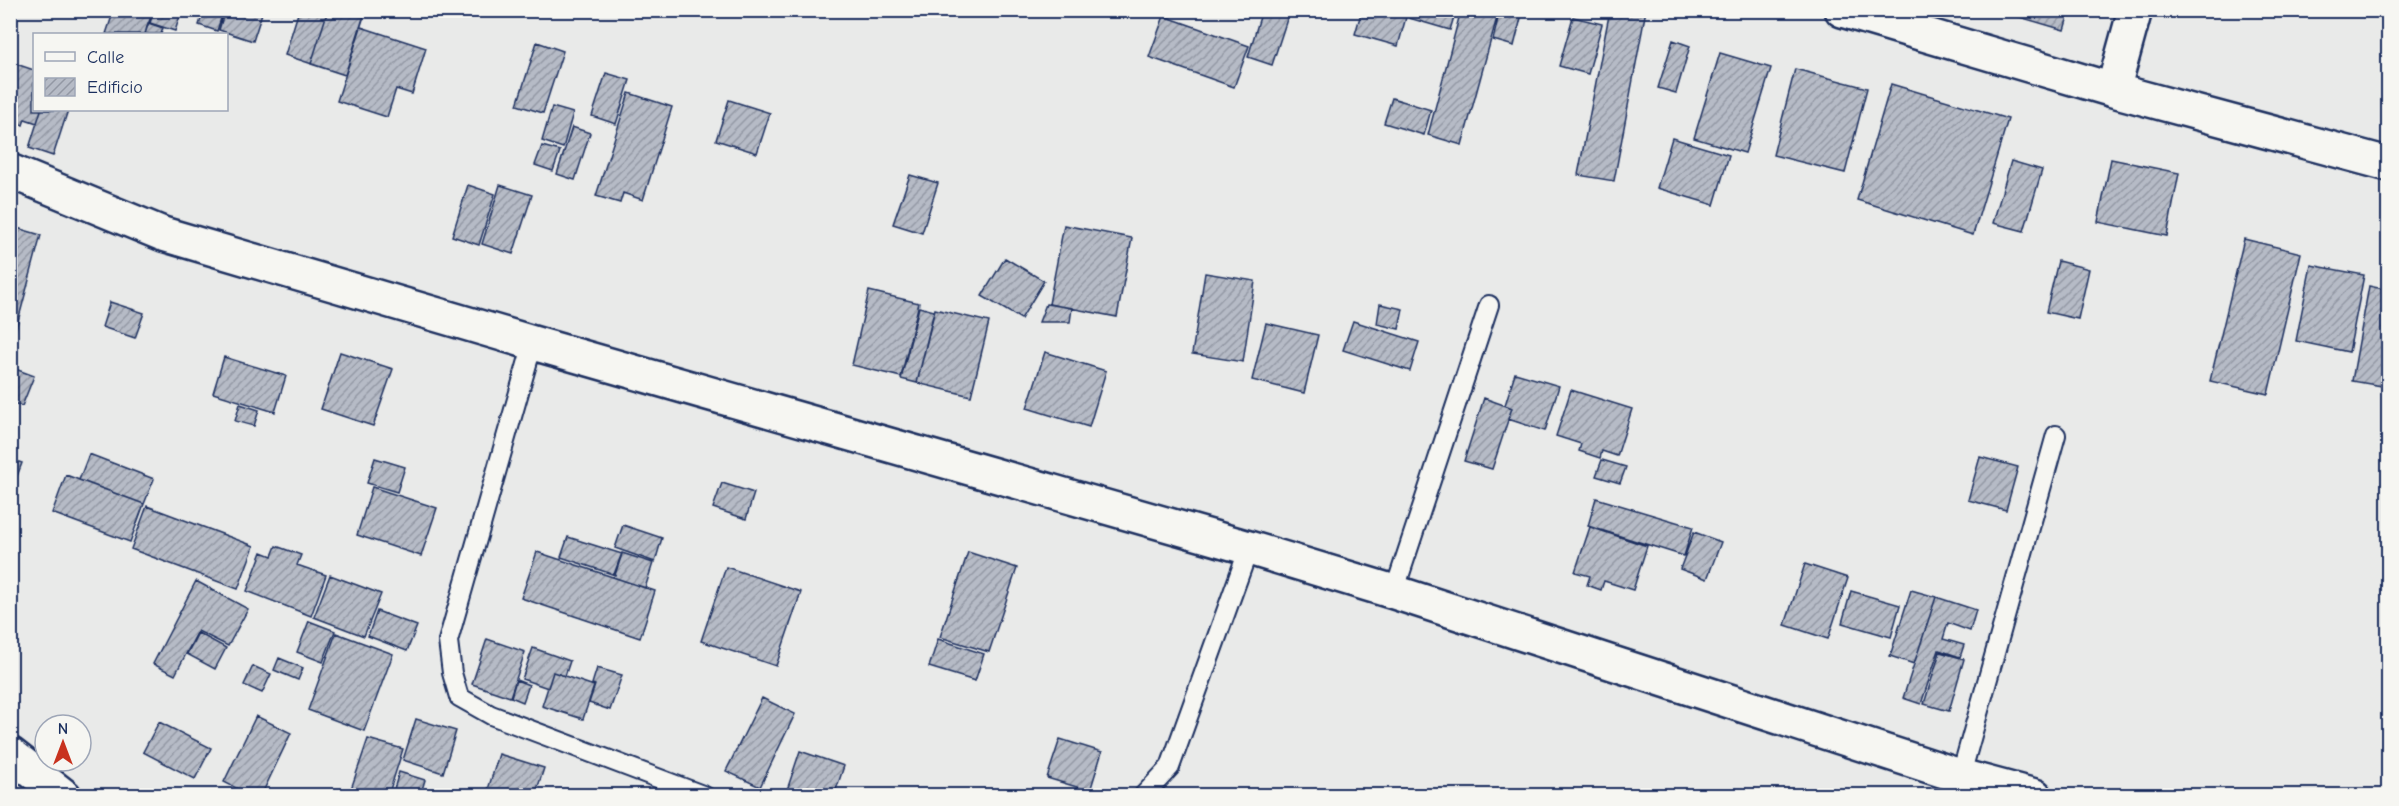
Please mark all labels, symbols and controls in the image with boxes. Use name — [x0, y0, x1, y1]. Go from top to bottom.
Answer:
legend — [33, 33, 228, 111]
text: Calle — [87, 47, 124, 68]
text: Edificio — [87, 77, 143, 98]
north arrow — [33, 713, 93, 773]
text: N — [58, 720, 68, 738]

